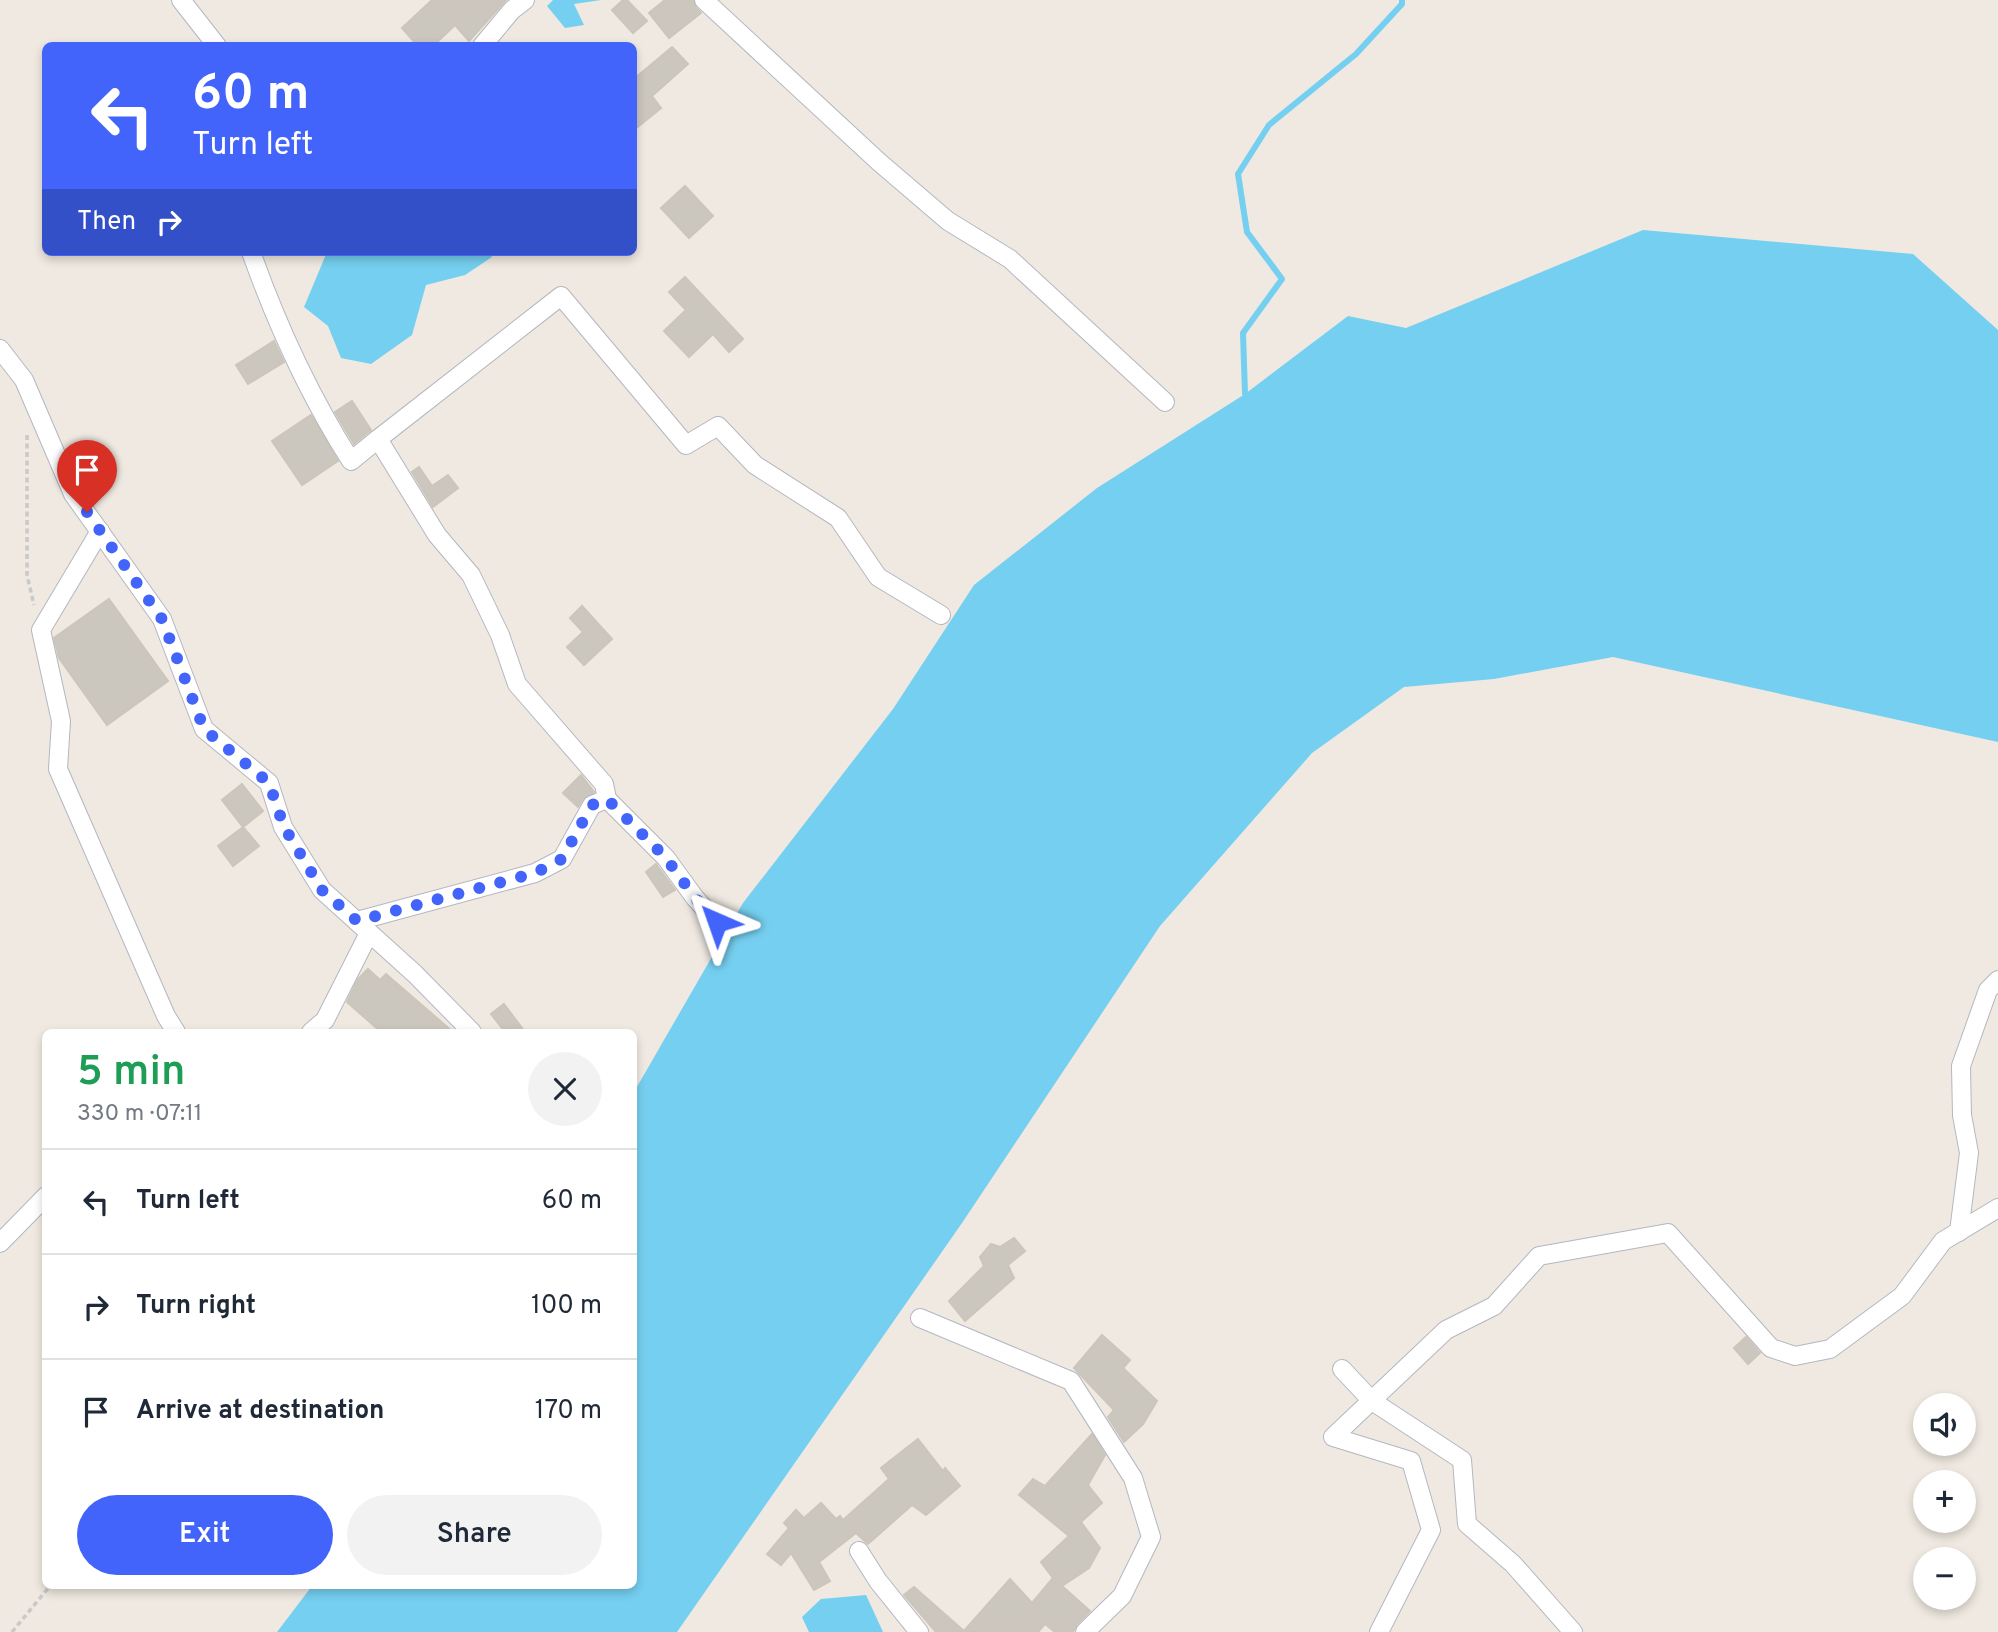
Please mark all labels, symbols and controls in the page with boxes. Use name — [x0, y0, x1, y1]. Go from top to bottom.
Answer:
text: 60 m — [192, 65, 310, 127]
icon: left — [77, 70, 168, 161]
text: Turn left — [192, 126, 313, 166]
icon: right — [150, 203, 188, 241]
text: Then — [77, 206, 136, 239]
pin — [57, 440, 117, 512]
icon: arrive — [68, 451, 106, 489]
position arrow — [680, 885, 754, 959]
text: 5 min — [77, 1047, 185, 1100]
button: close — [528, 1052, 602, 1126]
text: 330 m · 07:11 — [77, 1100, 202, 1129]
icon: left — [77, 1183, 115, 1221]
text: Turn left — [136, 1185, 240, 1218]
text: 60 m — [542, 1185, 602, 1218]
icon: right — [77, 1288, 115, 1326]
text: Turn right — [136, 1290, 256, 1323]
text: 100 m — [531, 1290, 602, 1323]
icon: arrive — [77, 1393, 115, 1431]
map controls — [1913, 1393, 1976, 1610]
button: sound — [1913, 1393, 1976, 1456]
text: Arrive at destination — [136, 1395, 384, 1428]
text: 170 m — [535, 1395, 602, 1428]
button: + — [1913, 1470, 1976, 1533]
button: Exit — [77, 1495, 333, 1575]
button: Share — [347, 1495, 602, 1575]
button: − — [1913, 1547, 1976, 1610]

